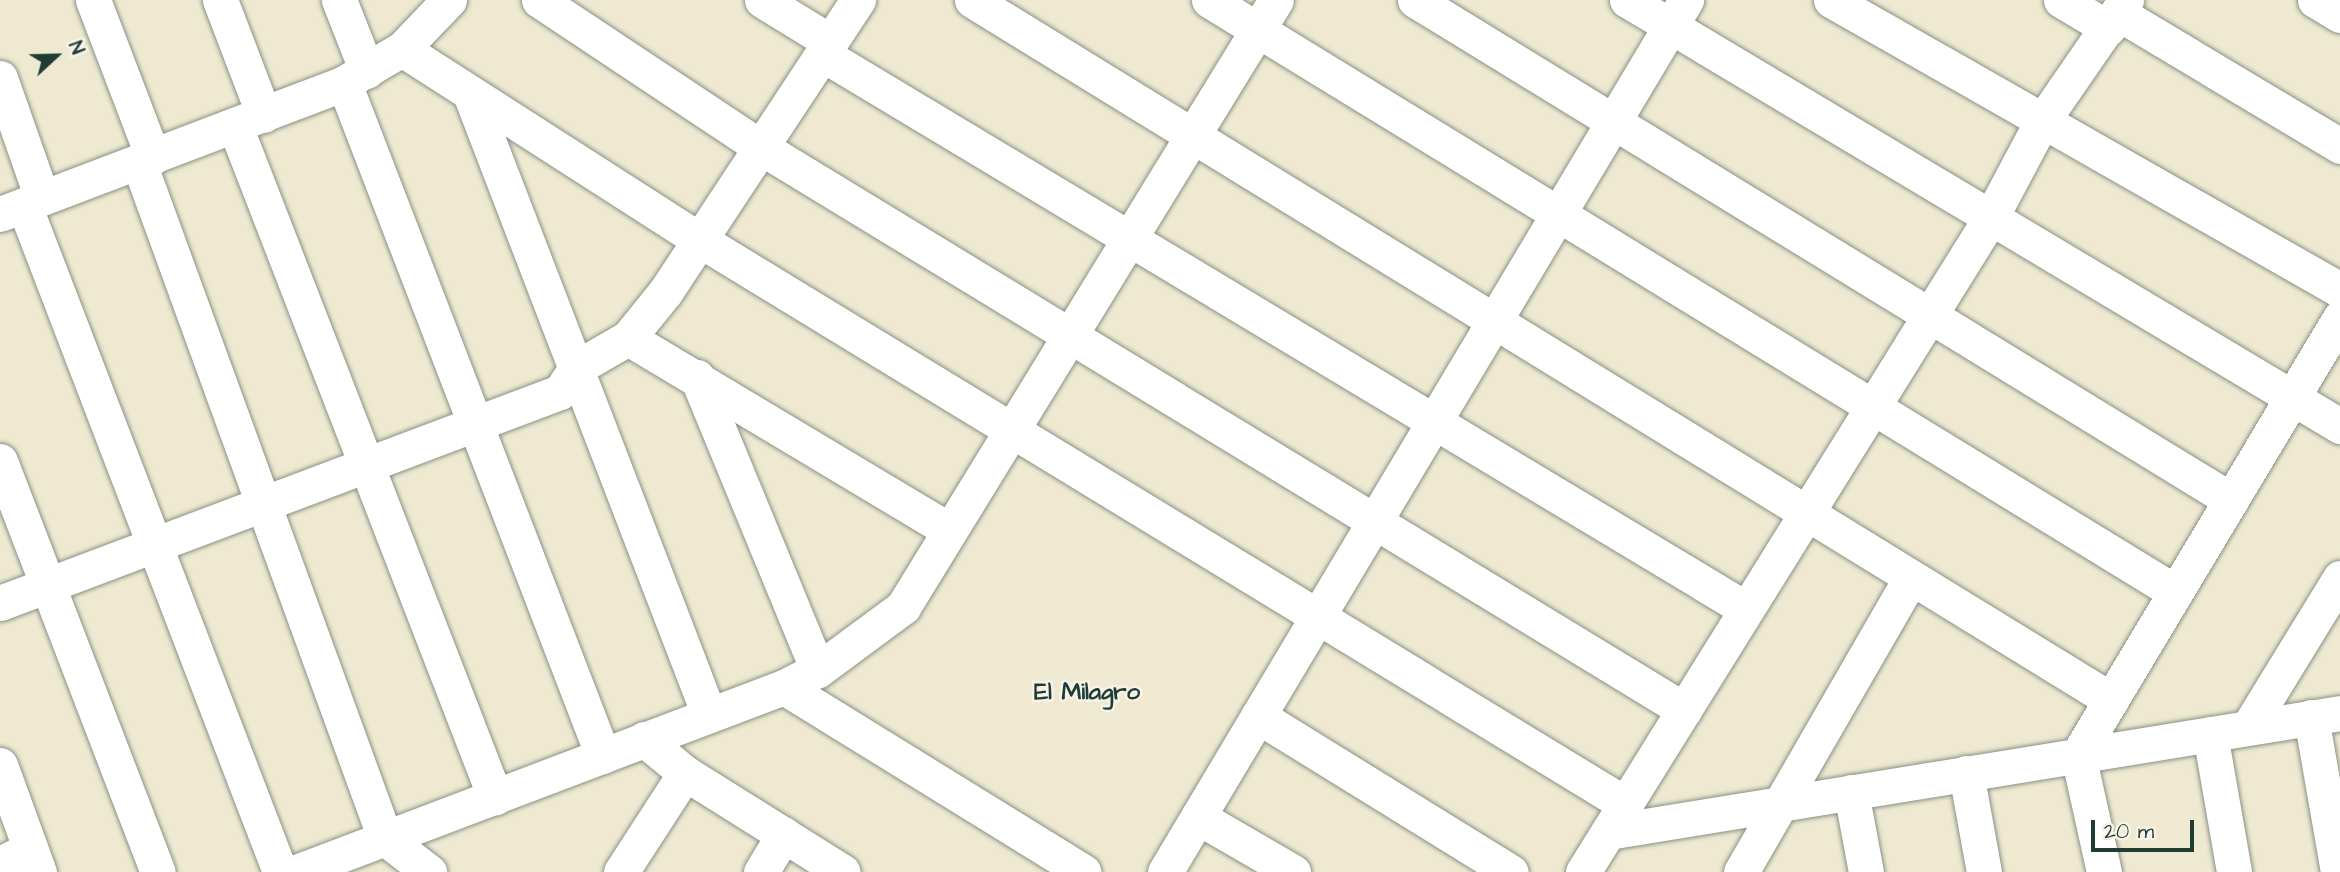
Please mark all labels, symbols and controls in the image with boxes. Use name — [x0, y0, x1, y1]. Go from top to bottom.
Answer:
north arrow — [21, 21, 91, 91]
text: N — [61, 37, 91, 59]
district label: El Milagro — [1034, 679, 1140, 707]
scale bar — [2095, 806, 2198, 850]
text: 20 m — [2104, 817, 2154, 846]

